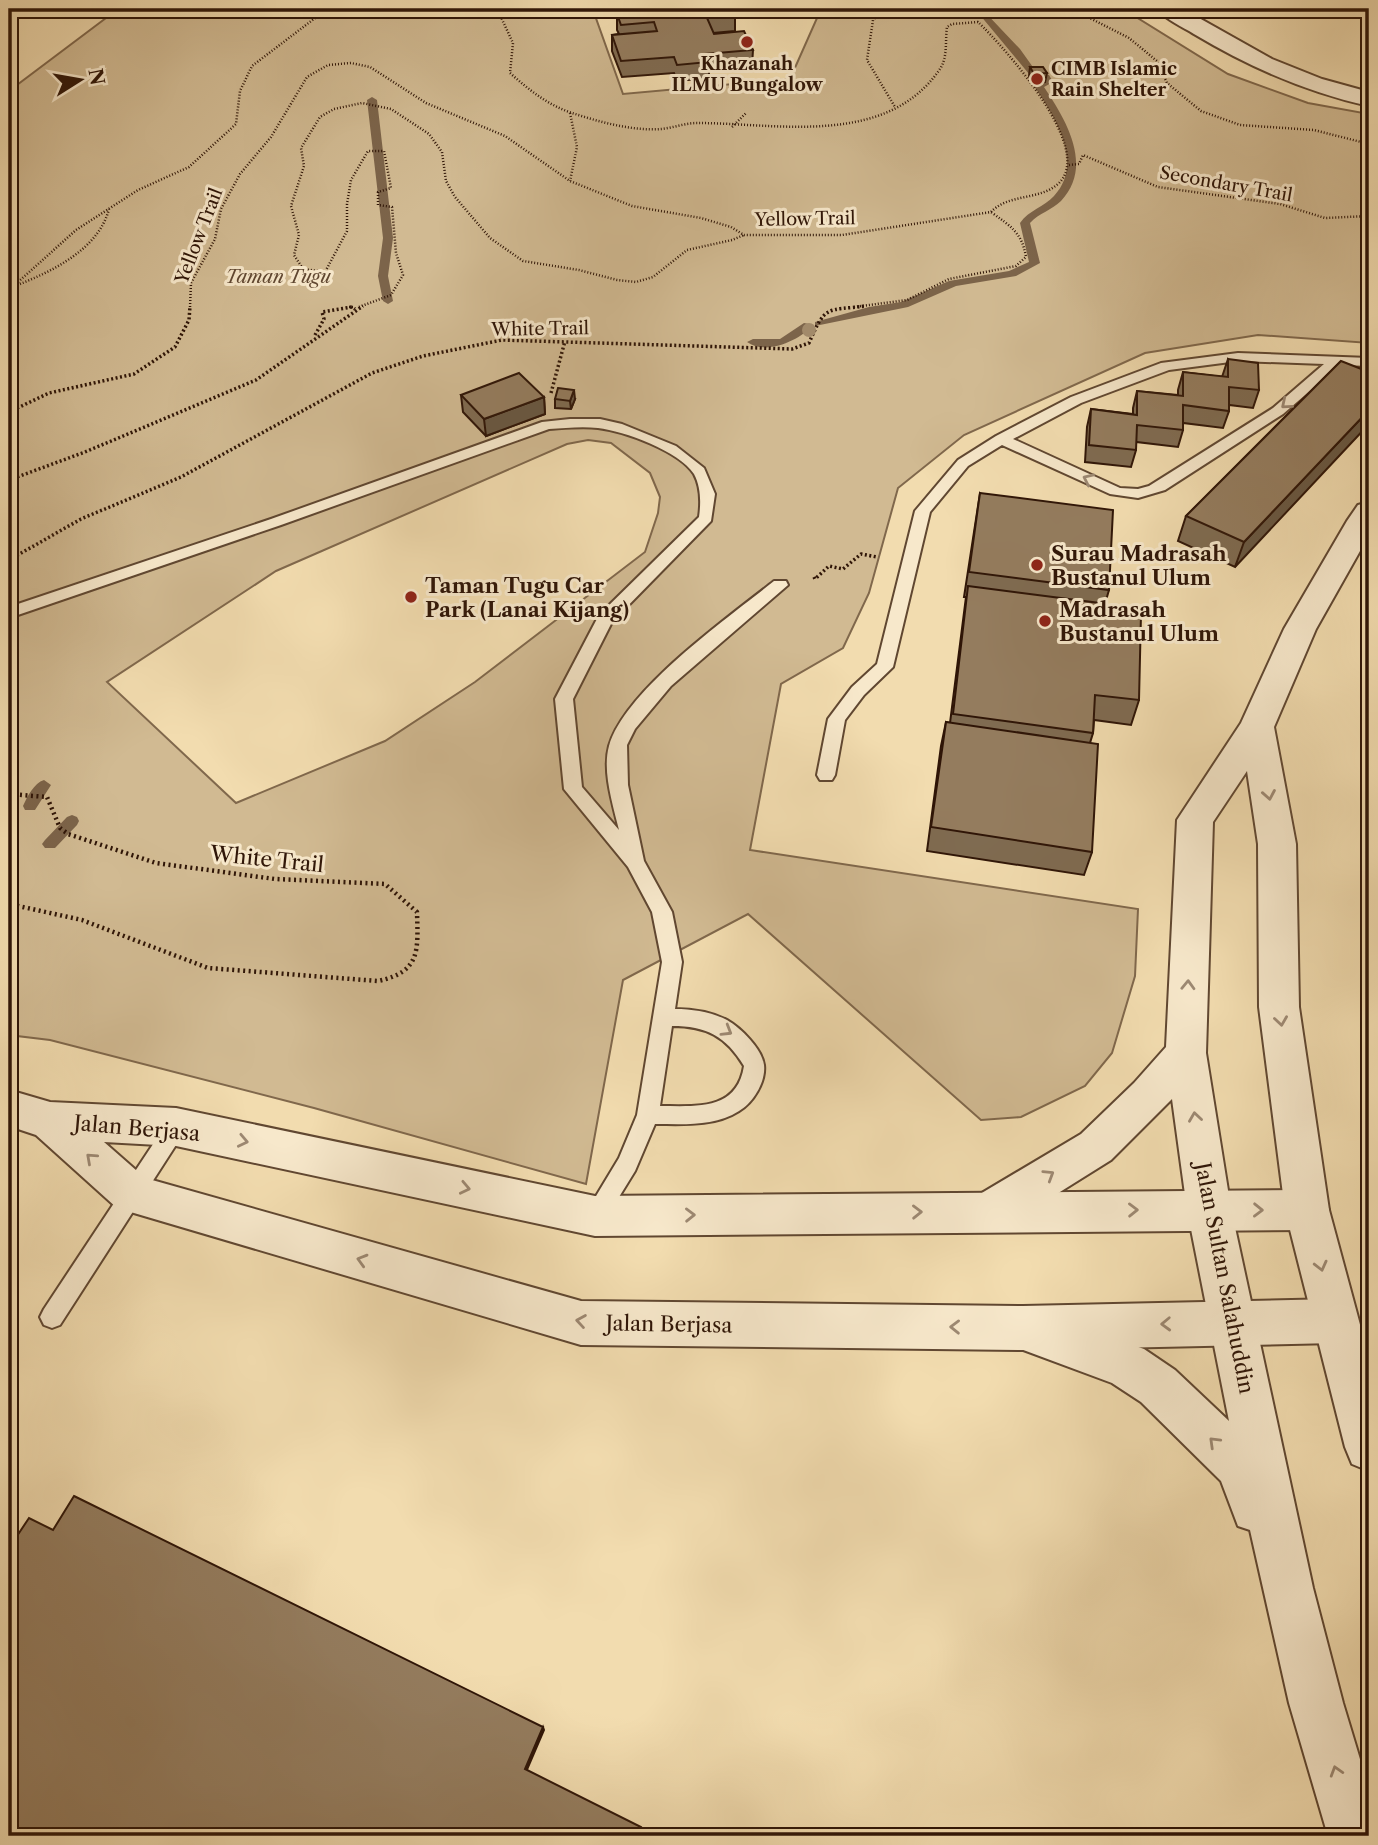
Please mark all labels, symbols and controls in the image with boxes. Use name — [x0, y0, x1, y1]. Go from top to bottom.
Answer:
marker: Khazanah ILMU Bungalow — [739, 34, 755, 50]
north arrow — [46, 46, 116, 116]
place label: Khazanah ILMU Bungalow — [671, 53, 823, 96]
place label: CIMB Islamic Rain Shelter — [1051, 58, 1177, 101]
text: N — [83, 67, 109, 87]
marker: CIMB Islamic Rain Shelter — [1029, 71, 1045, 87]
street label: Secondary Trail — [1158, 161, 1294, 207]
street label: Yellow Trail — [170, 185, 227, 288]
street label: Yellow Trail — [753, 207, 856, 231]
park label: Taman Tugu — [225, 266, 331, 288]
street label: White Trail — [490, 317, 589, 341]
one-way arrow — [1281, 396, 1294, 408]
one-way arrow — [1083, 473, 1095, 487]
place label: Surau Madrasah Bustanul Ulum — [1051, 541, 1227, 590]
marker: Surau Madrasah Bustanul Ulum — [1029, 557, 1045, 573]
place label: Taman Tugu Car Park (Lanai Kijang) — [425, 573, 629, 622]
marker: Taman Tugu Car Park (Lanai Kijang) — [403, 589, 419, 605]
place label: Madrasah Bustanul Ulum — [1059, 597, 1219, 646]
marker: Madrasah Bustanul Ulum — [1037, 613, 1053, 629]
one-way arrow — [1261, 789, 1276, 800]
street label: White Trail — [208, 840, 325, 877]
one-way arrow — [1181, 979, 1196, 990]
one-way arrow — [1273, 1015, 1288, 1027]
one-way arrow — [719, 1023, 732, 1036]
street label: Jalan Berjasa — [70, 1110, 202, 1146]
one-way arrow — [1188, 1111, 1203, 1123]
one-way arrow — [237, 1133, 249, 1147]
one-way arrow — [86, 1154, 99, 1166]
street label: Jalan Sultan Salahuddin — [1190, 1157, 1260, 1396]
one-way arrow — [1041, 1170, 1054, 1183]
one-way arrow — [459, 1180, 471, 1195]
one-way arrow — [1128, 1202, 1139, 1218]
one-way arrow — [1253, 1202, 1264, 1218]
one-way arrow — [913, 1204, 923, 1220]
one-way arrow — [685, 1207, 696, 1223]
one-way arrow — [356, 1254, 368, 1268]
one-way arrow — [1313, 1259, 1327, 1271]
street label: Jalan Berjasa — [602, 1310, 734, 1338]
one-way arrow — [575, 1314, 587, 1329]
one-way arrow — [1160, 1316, 1171, 1331]
one-way arrow — [949, 1319, 960, 1335]
one-way arrow — [1210, 1437, 1223, 1450]
one-way arrow — [1330, 1765, 1345, 1777]

